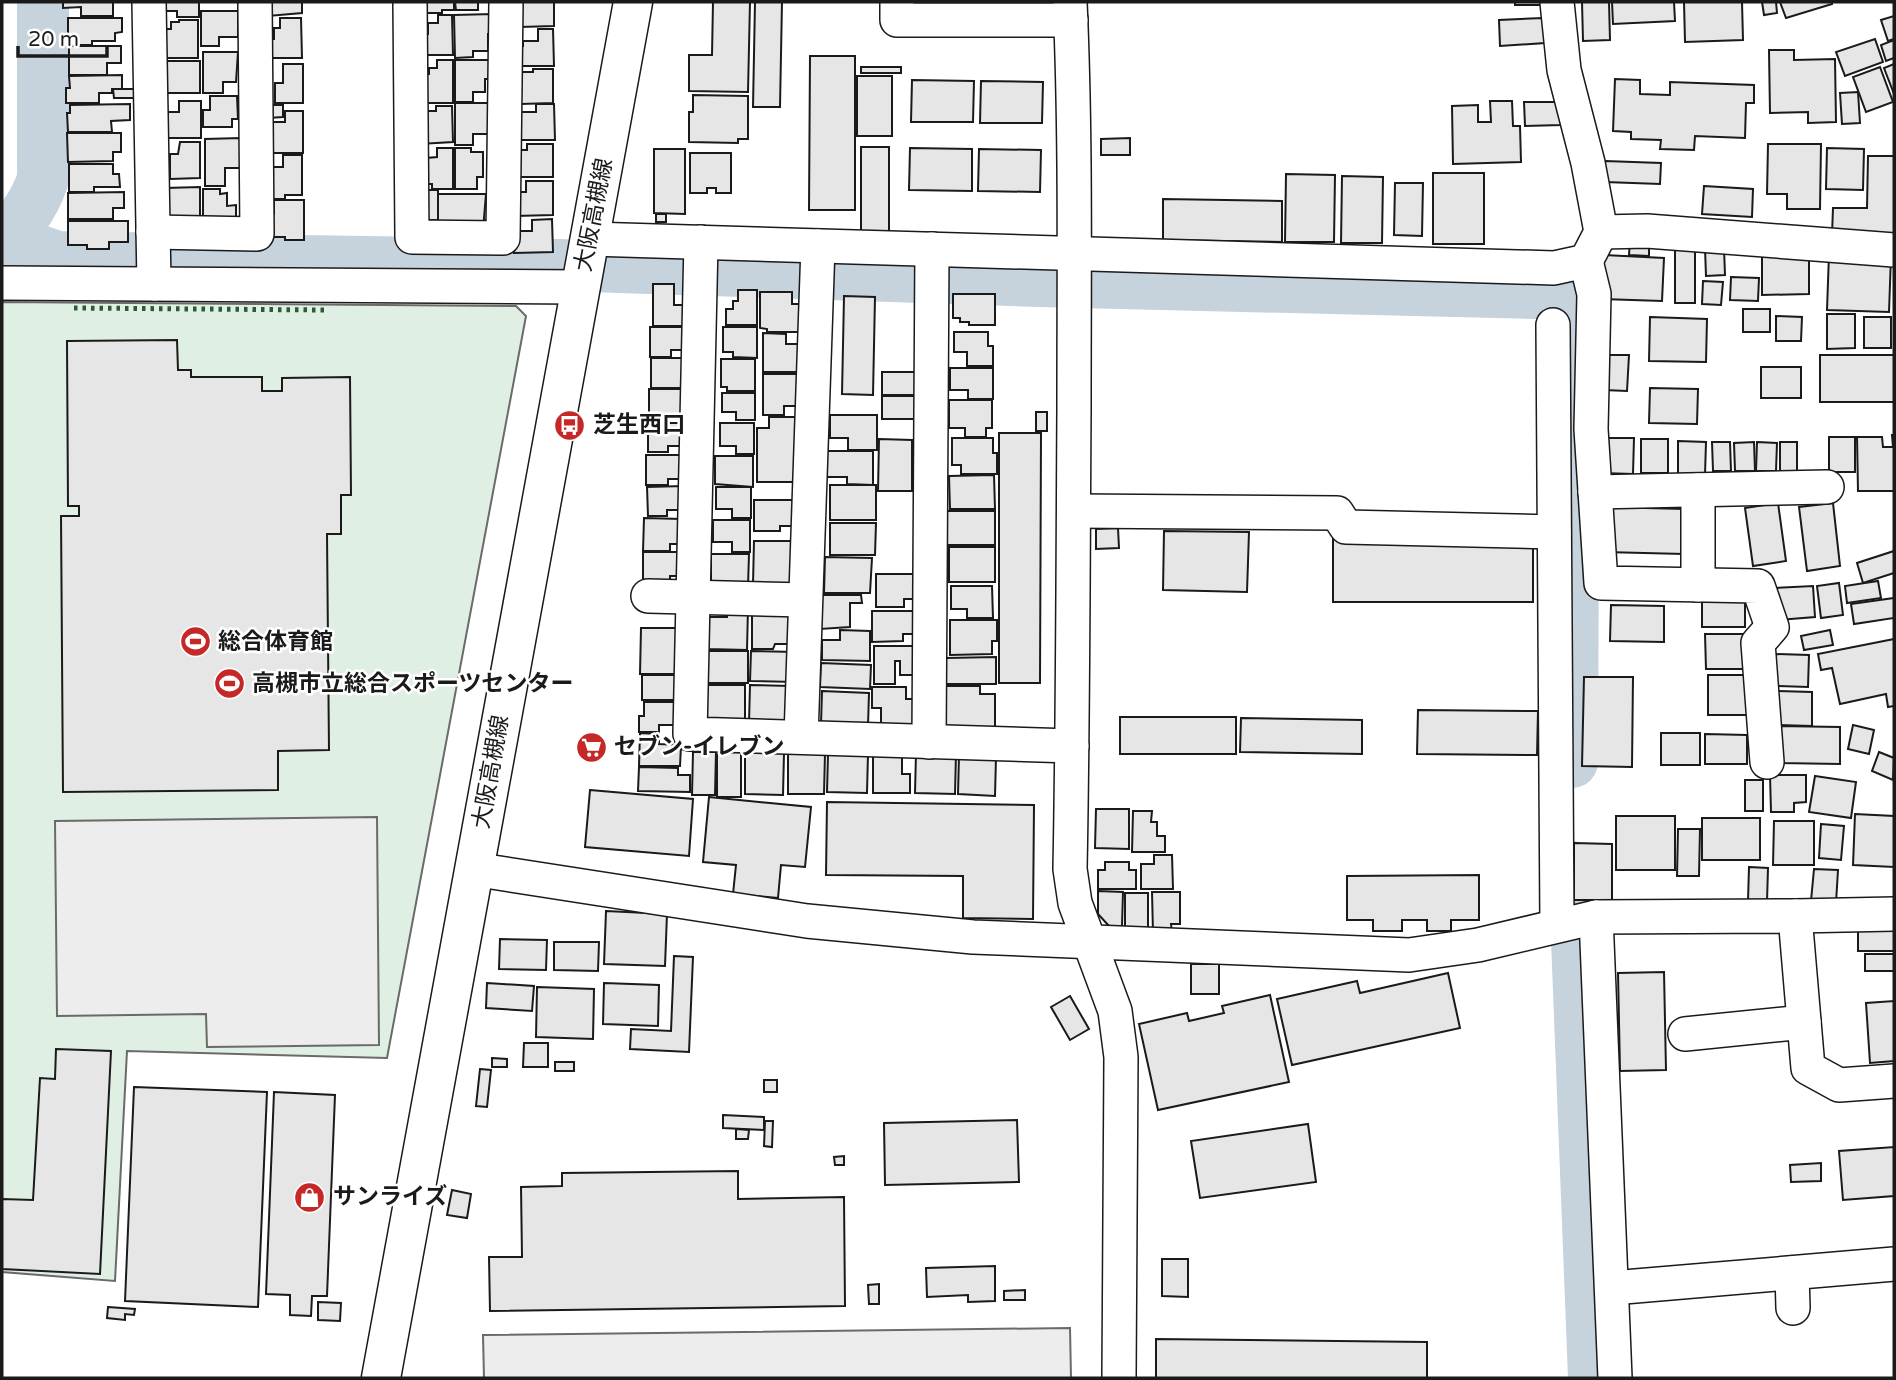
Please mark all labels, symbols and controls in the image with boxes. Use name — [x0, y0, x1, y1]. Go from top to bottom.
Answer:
scale bar — [18, 14, 107, 58]
text: 20 m — [28, 27, 79, 52]
street label: 大阪高槻線 — [569, 156, 619, 274]
bus stop icon: 芝生西口 — [553, 408, 587, 442]
place label: 芝生西口 — [593, 411, 685, 439]
sports icon: 総合体育館 — [178, 625, 212, 659]
place label: 総合体育館 — [218, 628, 333, 656]
sports icon: 高槻市立総合スポーツセンター — [212, 667, 246, 701]
place label: 高槻市立総合スポーツセンター — [252, 670, 574, 698]
street label: 大阪高槻線 — [467, 713, 515, 831]
supermarket icon: セブン-イレブン — [574, 730, 608, 764]
place label: セブン-イレブン — [614, 733, 784, 761]
shop icon: サンライズ — [293, 1180, 327, 1214]
place label: サンライズ — [333, 1183, 447, 1211]

